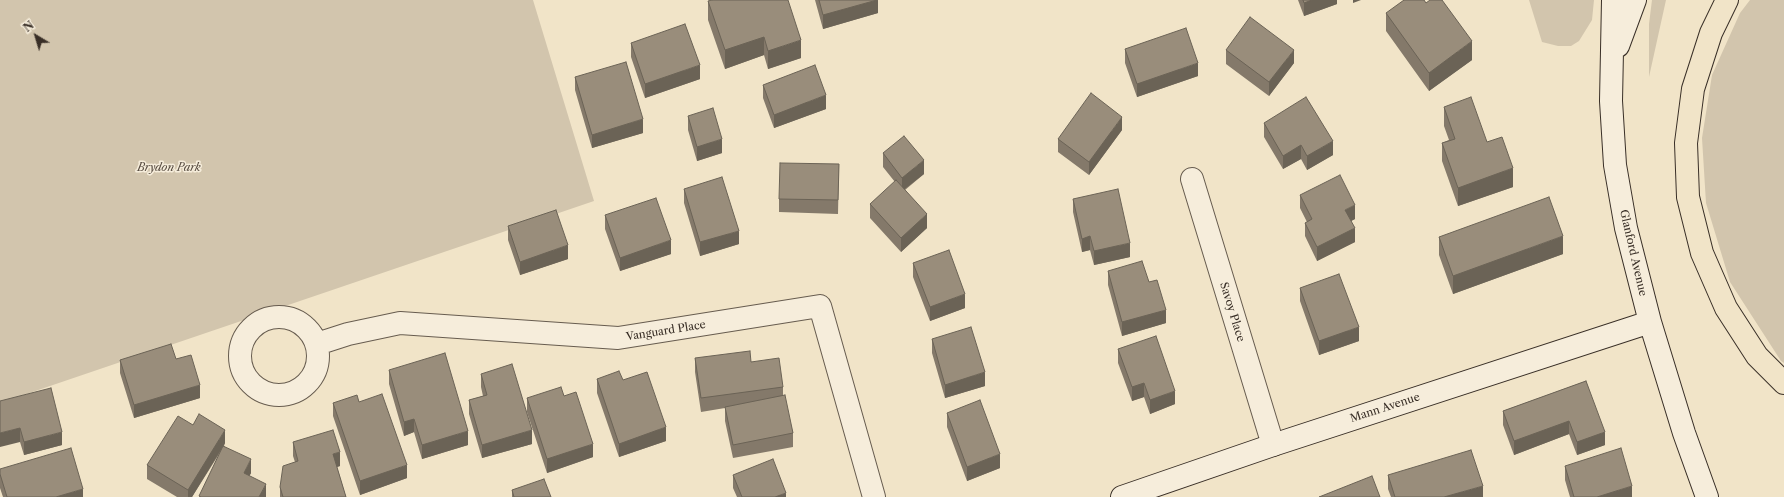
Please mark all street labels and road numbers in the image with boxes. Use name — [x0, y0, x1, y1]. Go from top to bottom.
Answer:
street label: Glanford Avenue — [1617, 208, 1649, 298]
street label: Savoy Place — [1217, 281, 1247, 343]
street label: Vanguard Place — [625, 318, 707, 344]
street label: Mann Avenue — [1348, 391, 1422, 425]

